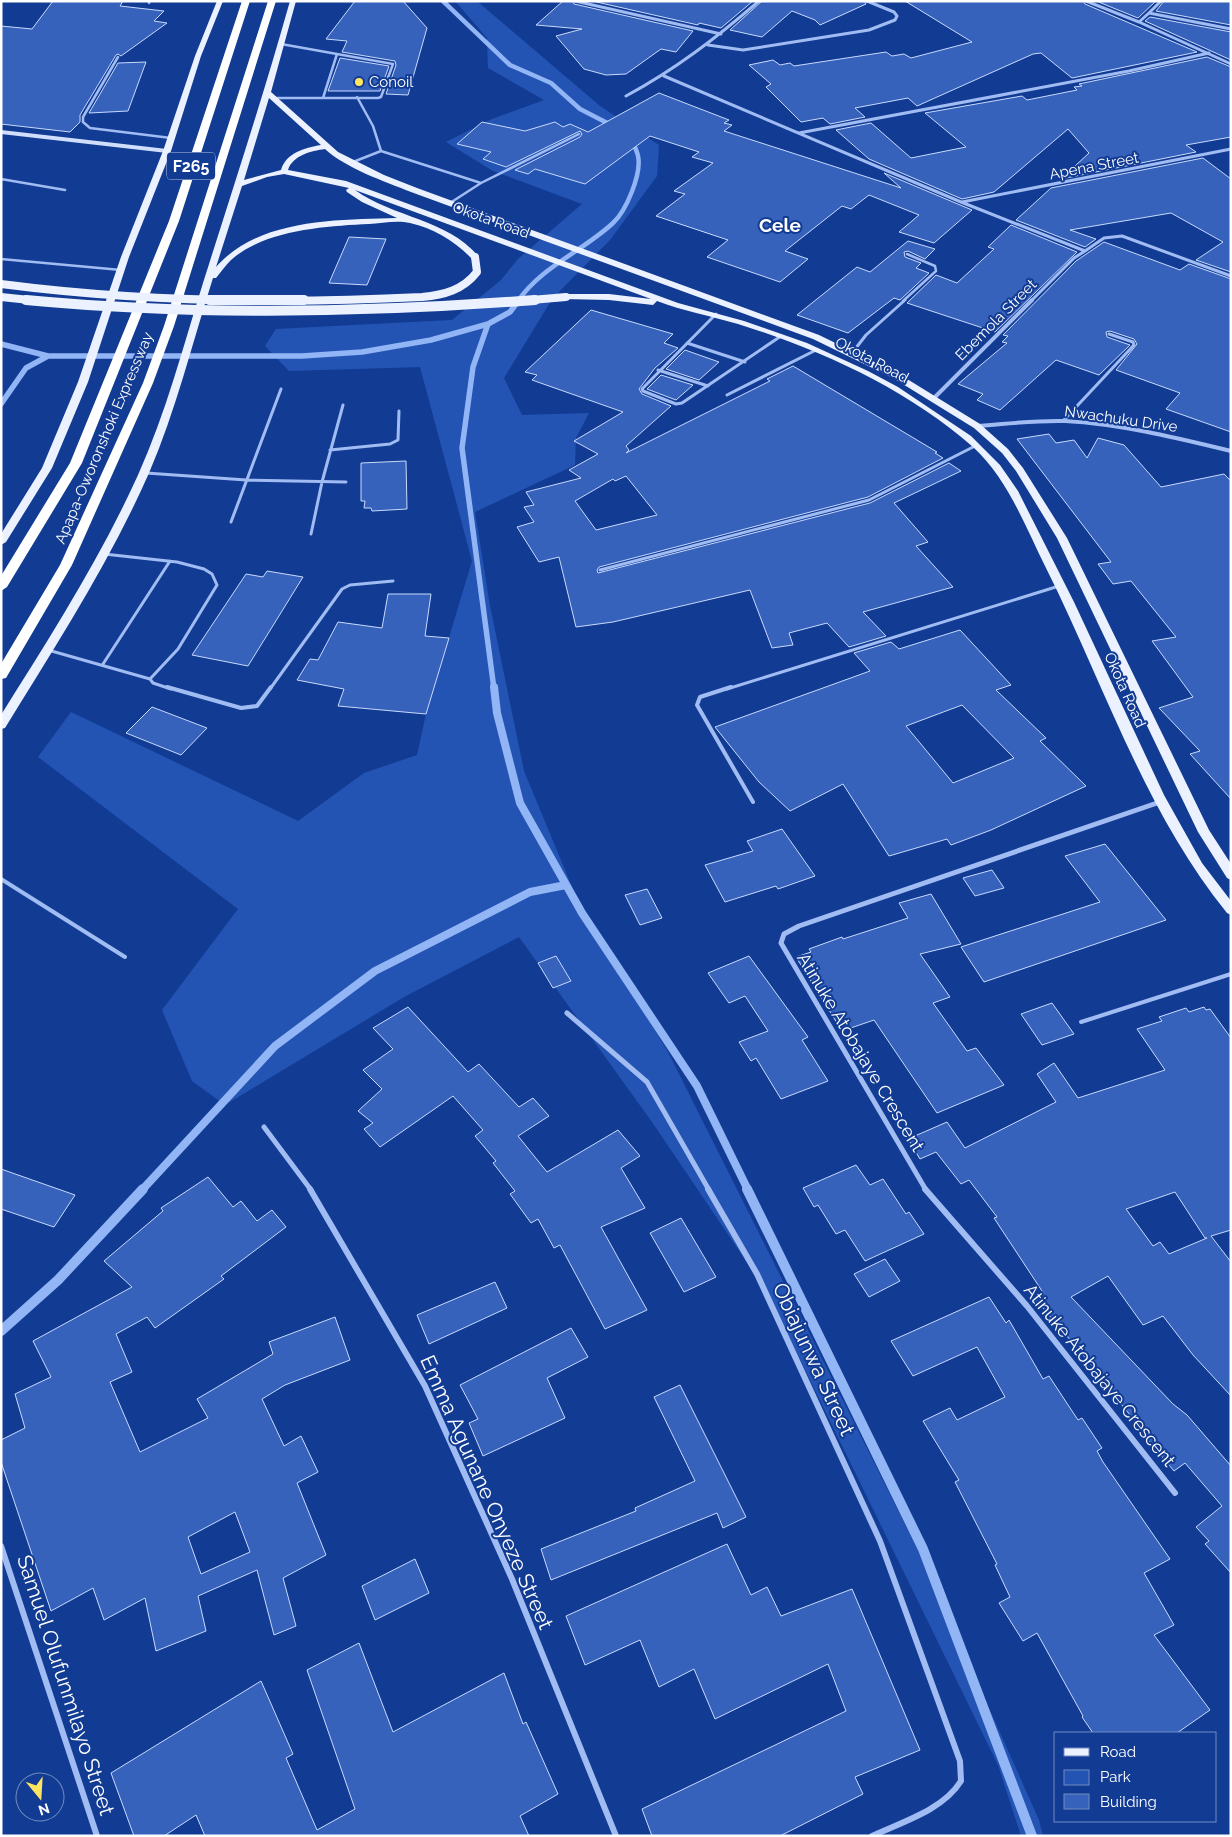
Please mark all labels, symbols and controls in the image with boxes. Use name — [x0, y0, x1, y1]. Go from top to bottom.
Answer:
place label: Conoil — [369, 73, 414, 91]
marker: Conoil — [353, 76, 365, 88]
street label: Apena Street — [1048, 149, 1140, 183]
road number: F265 — [167, 153, 215, 180]
street label: Okota Road — [450, 198, 532, 242]
district label: Cele — [759, 214, 801, 236]
street label: Ebemola Street — [952, 276, 1040, 364]
street label: Apapa-Oworonshoki Expressway — [51, 329, 157, 547]
street label: Okota Road — [832, 333, 912, 387]
street label: Nwachuku Drive — [1063, 402, 1179, 436]
street label: Okota Road — [1100, 650, 1150, 730]
street label: Atinuke Atobajaye Crescent — [793, 949, 929, 1155]
street label: Obiajunwa Street — [768, 1279, 860, 1439]
street label: Atinuke Atobajaye Crescent — [1020, 1280, 1180, 1470]
street label: Emma Agunane Onyeze Street — [415, 1351, 559, 1633]
street label: Samuel Olufunmilayo Street — [12, 1552, 120, 1818]
legend — [1054, 1732, 1217, 1822]
text: Road — [1100, 1743, 1136, 1761]
text: Park — [1100, 1768, 1131, 1786]
north arrow — [15, 1772, 65, 1822]
text: Building — [1100, 1793, 1157, 1811]
text: N — [36, 1800, 52, 1819]

